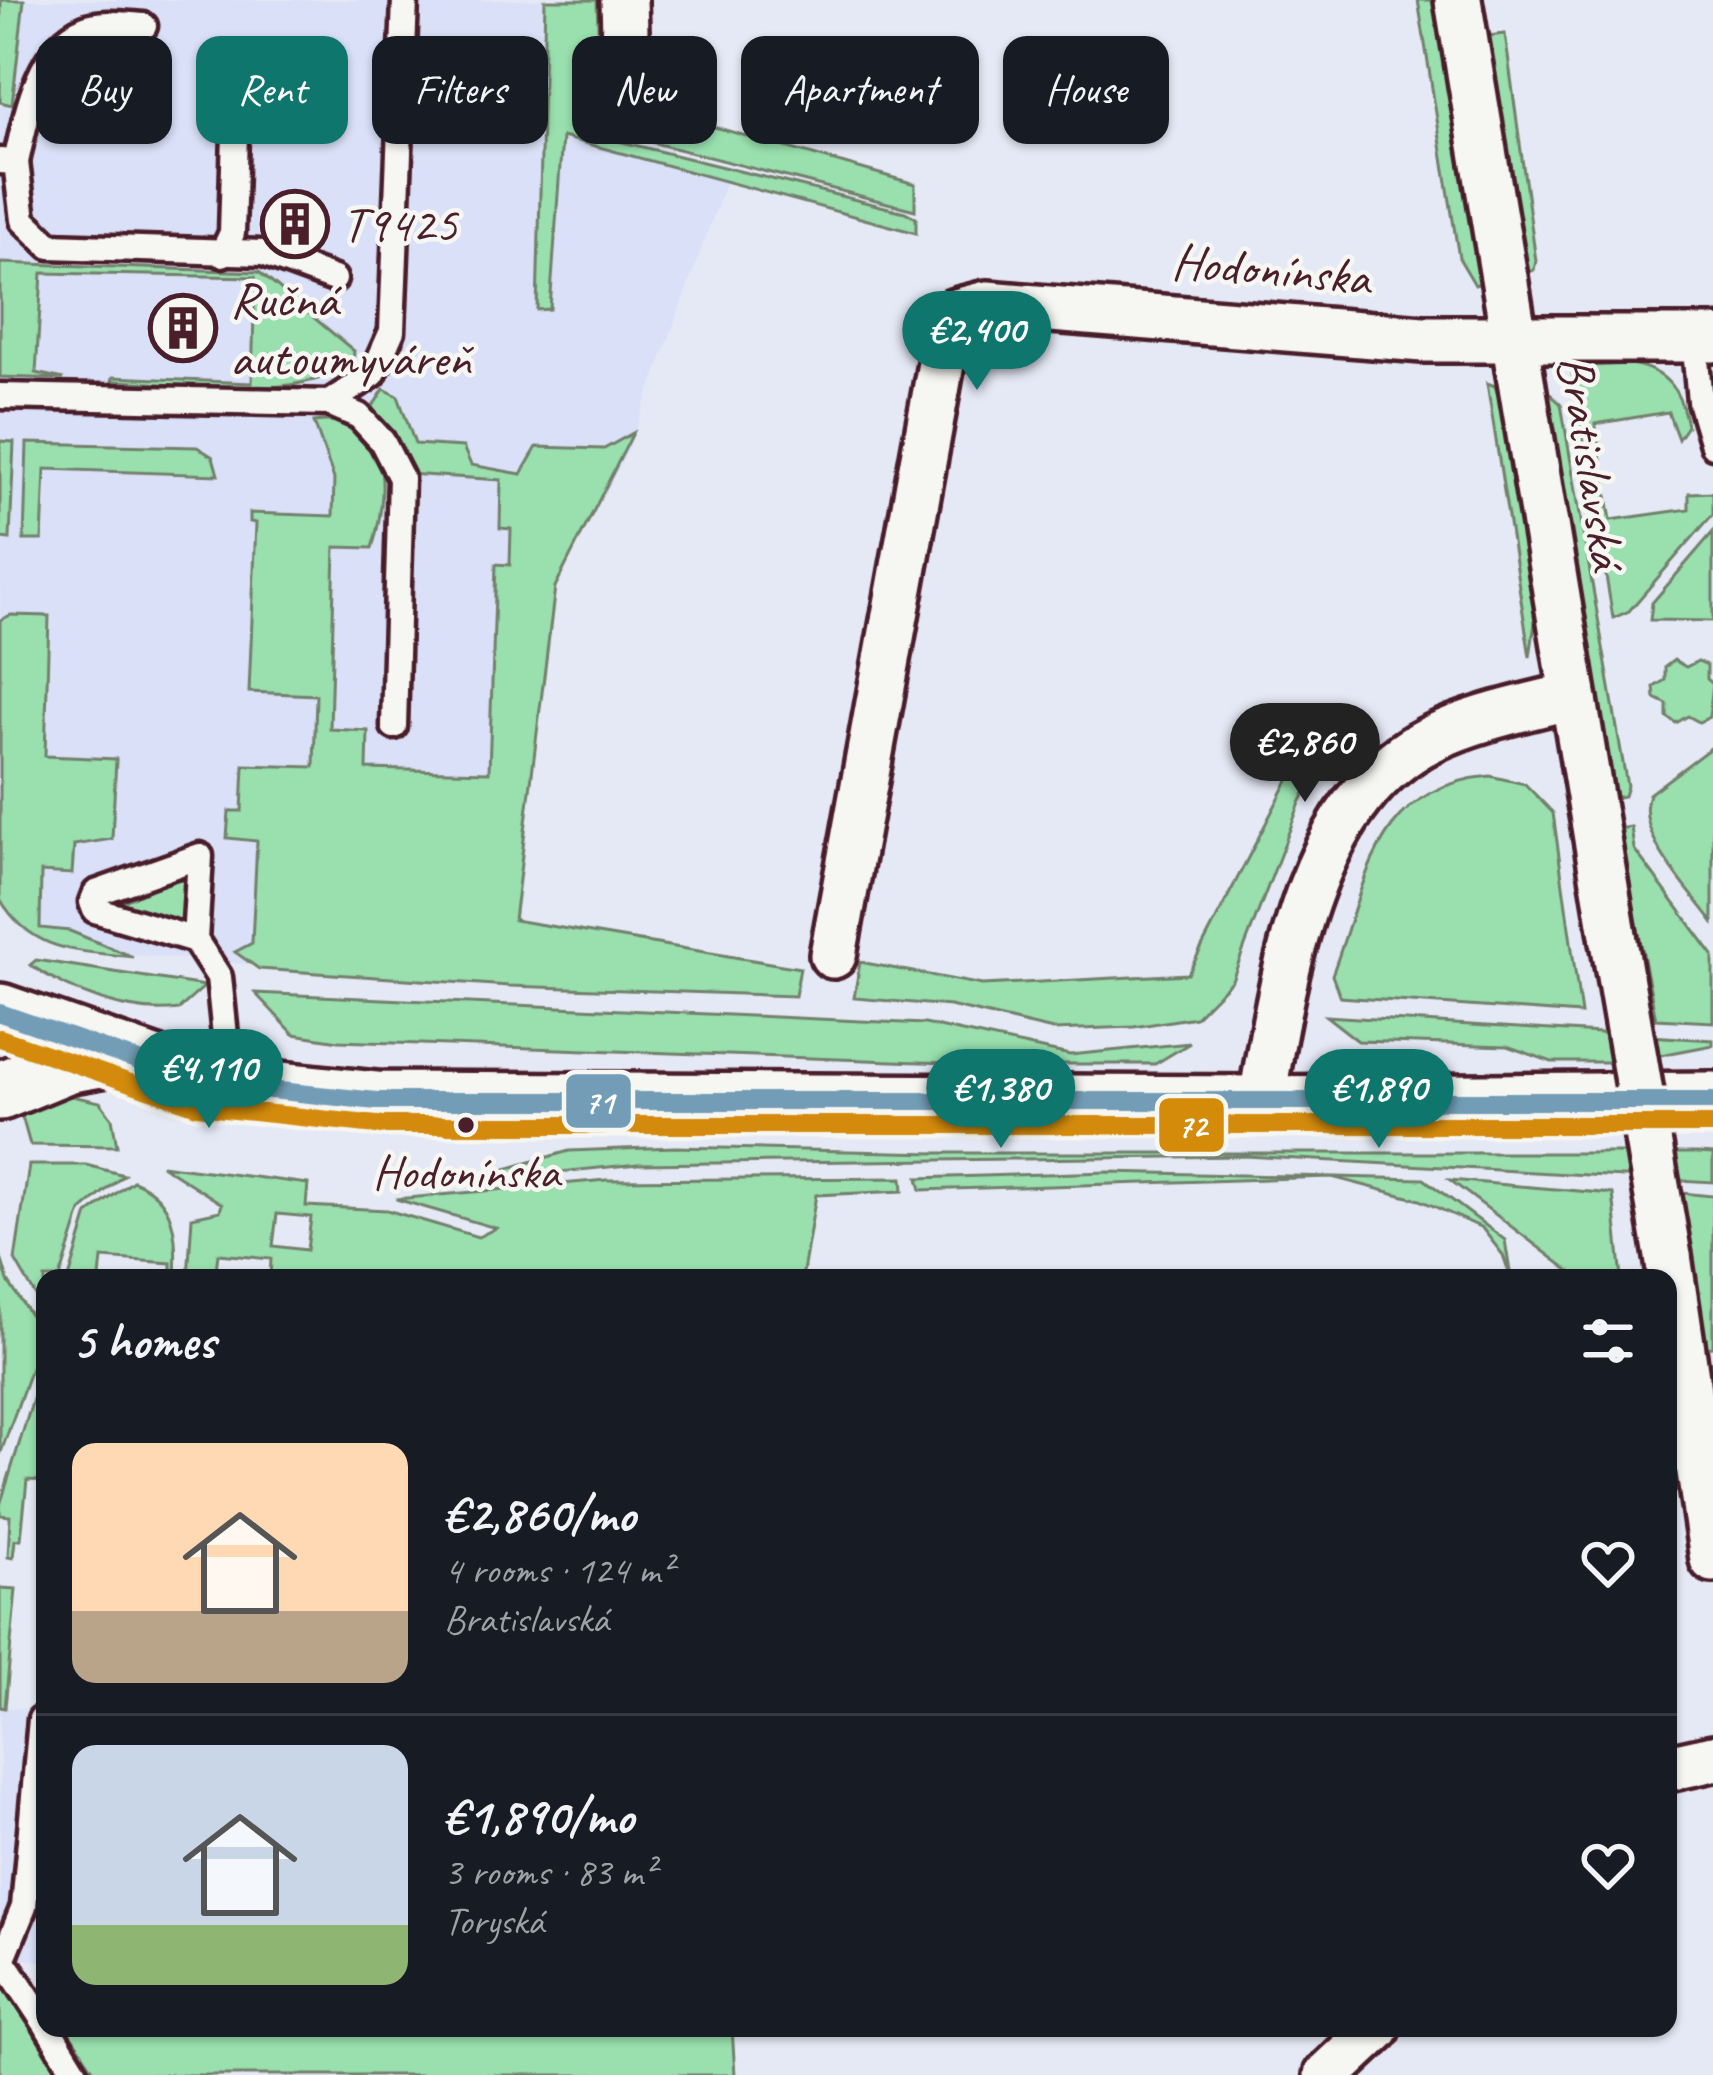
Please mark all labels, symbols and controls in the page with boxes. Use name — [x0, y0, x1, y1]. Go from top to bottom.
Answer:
chip: Buy — [36, 36, 172, 144]
chip: Rent — [196, 36, 348, 144]
chip: Filters — [372, 36, 548, 144]
chip: New — [572, 36, 717, 144]
chip: Apartment — [741, 36, 979, 144]
chip: House — [1003, 36, 1169, 144]
building icon: T9425 — [260, 189, 330, 259]
place label: T9425 — [342, 192, 459, 256]
street label: Hodonínska — [1169, 228, 1376, 310]
place label: Ručná autoumyváreň — [230, 267, 475, 390]
pin: €2,400 — [879, 291, 1075, 393]
building icon: Ručná autoumyváreň — [148, 293, 218, 363]
text: €2,400 — [929, 305, 1025, 354]
street label: Bratislavská — [1544, 351, 1641, 578]
pin: €2,860 — [1207, 703, 1403, 805]
text: €2,860 — [1257, 717, 1353, 766]
pin: €4,110 — [111, 1029, 307, 1131]
text: €4,110 — [161, 1043, 257, 1092]
pin: €1,380 — [903, 1049, 1099, 1151]
pin: €1,890 — [1281, 1049, 1477, 1151]
text: €1,380 — [953, 1063, 1049, 1112]
text: €1,890 — [1331, 1063, 1427, 1112]
line badge: 71 — [564, 1072, 633, 1130]
text: 71 — [584, 1081, 617, 1123]
line badge: 72 — [1157, 1096, 1226, 1154]
text: 72 — [1177, 1105, 1210, 1147]
marker: Hodonínska — [455, 1114, 477, 1136]
place label: Hodonínska — [373, 1142, 562, 1202]
icon: filters — [1575, 1308, 1641, 1374]
text: 5 homes — [72, 1309, 215, 1373]
text: €2,860/mo — [444, 1482, 635, 1546]
icon: home — [168, 1491, 312, 1635]
icon: heart — [1575, 1530, 1641, 1596]
text: 4 rooms · 124 m² — [444, 1546, 672, 1595]
text: Bratislavská — [444, 1595, 609, 1644]
text: €1,890/mo — [444, 1784, 634, 1848]
icon: home — [168, 1793, 312, 1937]
icon: heart — [1575, 1832, 1641, 1898]
text: 3 rooms · 83 m² — [444, 1848, 655, 1897]
text: Toryská — [444, 1897, 544, 1946]

